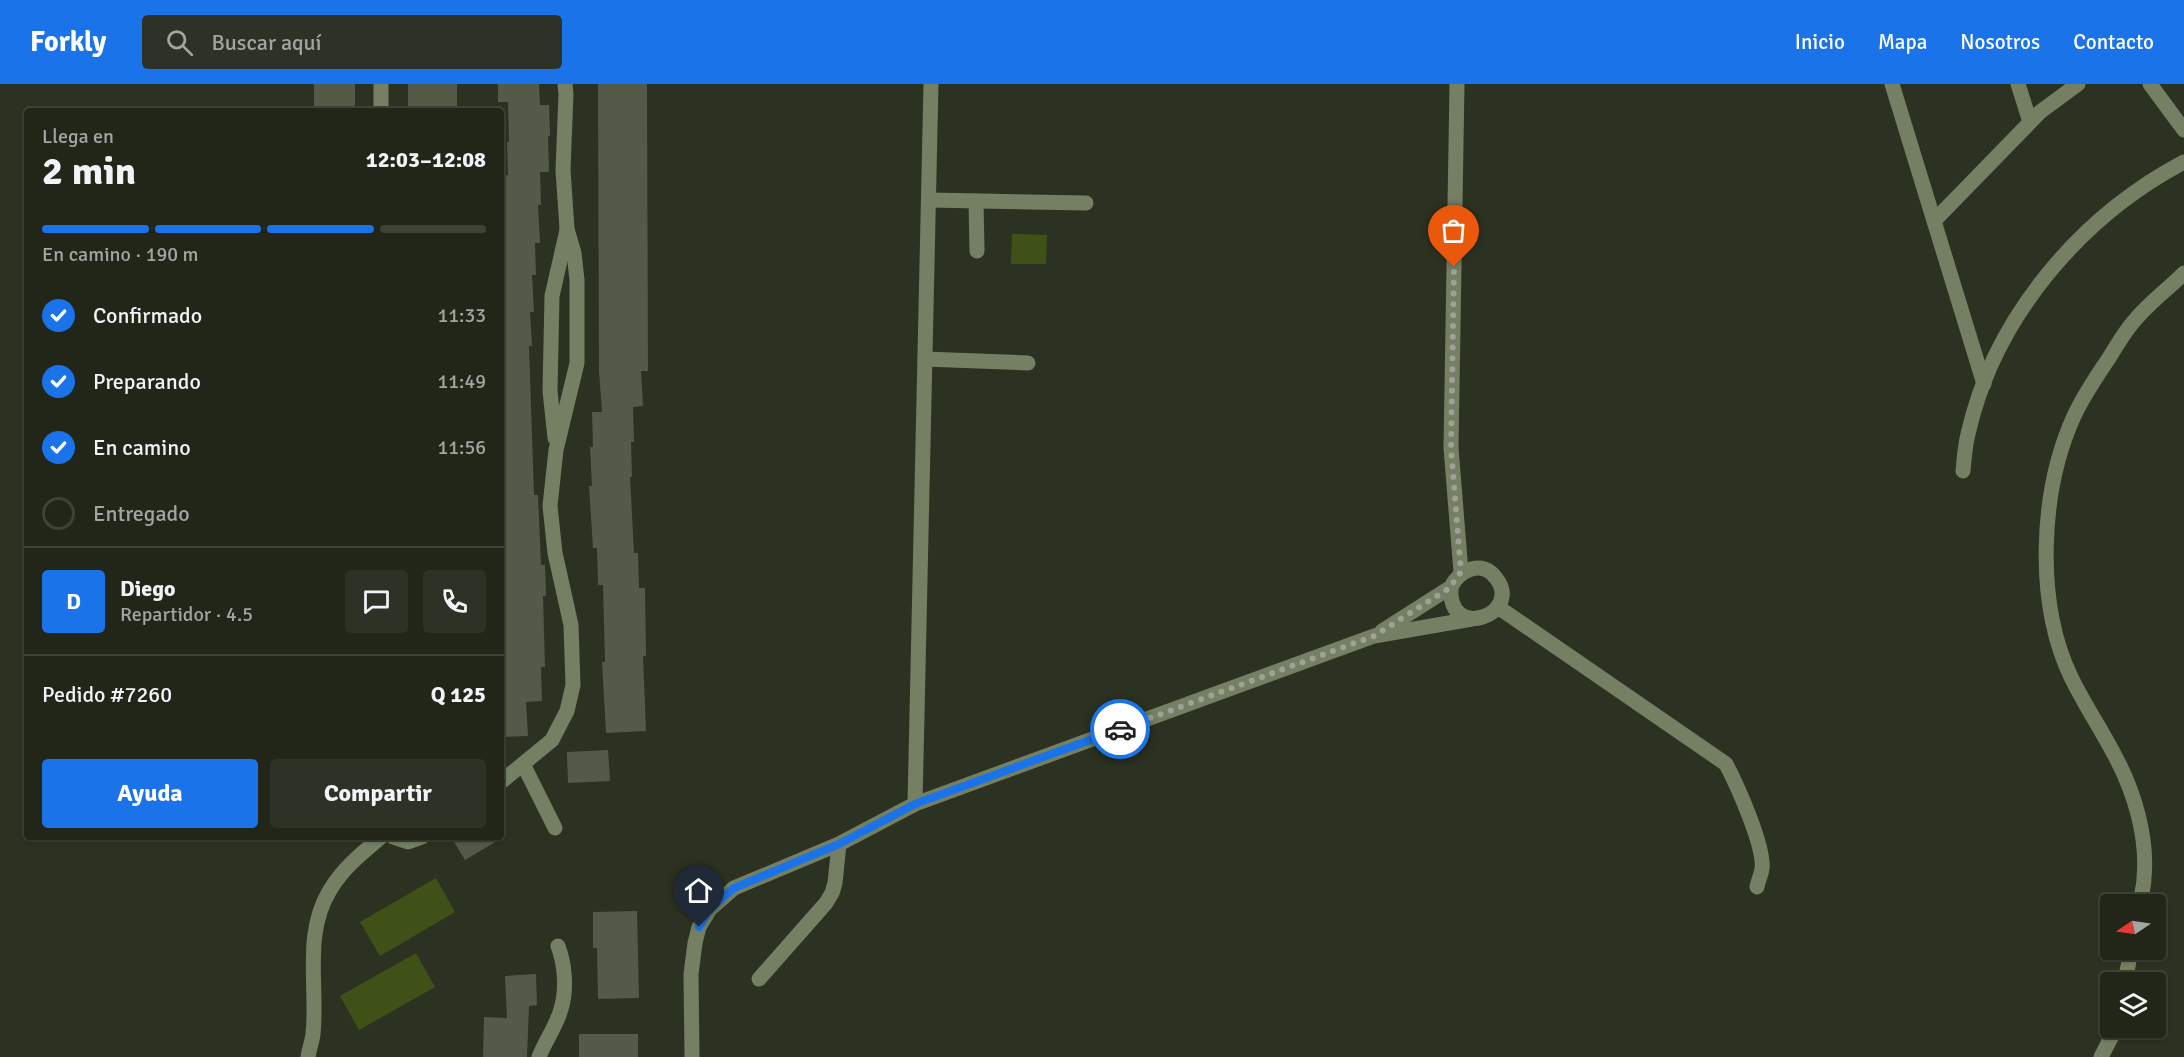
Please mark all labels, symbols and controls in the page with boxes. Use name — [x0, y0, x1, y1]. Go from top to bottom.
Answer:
search box — [142, 15, 562, 69]
text: Forkly — [30, 25, 106, 59]
icon: search — [163, 26, 196, 59]
text: Buscar aquí — [211, 29, 322, 56]
text: Inicio — [1795, 29, 1845, 55]
text: Mapa — [1878, 29, 1927, 55]
text: Nosotros — [1960, 29, 2040, 55]
text: Contacto — [2073, 29, 2154, 55]
text: Llega en — [42, 124, 114, 149]
text: 12:03–12:08 — [366, 146, 486, 173]
text: 2 min — [42, 147, 136, 195]
pin — [1428, 205, 1479, 267]
icon: bag — [1437, 214, 1470, 247]
text: En camino · 190 m — [42, 242, 199, 267]
icon: check — [42, 299, 75, 332]
text: Confirmado — [93, 302, 202, 329]
text: 11:33 — [437, 303, 486, 328]
icon: check — [42, 365, 75, 398]
text: Preparando — [93, 368, 201, 395]
text: 11:49 — [437, 369, 486, 394]
icon: check — [42, 431, 75, 464]
text: En camino — [93, 434, 191, 461]
text: 11:56 — [437, 435, 486, 460]
text: Entregado — [93, 500, 190, 527]
button: chat — [345, 570, 408, 633]
button: phone — [423, 570, 486, 633]
text: Diego — [120, 575, 175, 602]
text: D — [66, 588, 81, 615]
text: Repartidor · 4.5 — [120, 602, 253, 627]
text: Pedido #7260 — [42, 681, 172, 708]
text: Q 125 — [431, 681, 486, 708]
courier — [1090, 699, 1150, 759]
icon: car — [1104, 713, 1137, 746]
button: Ayuda — [42, 759, 258, 828]
button: Compartir — [270, 759, 486, 828]
pin — [673, 865, 724, 927]
icon: home — [682, 874, 715, 907]
north arrow — [2100, 894, 2166, 960]
map controls — [2100, 894, 2166, 1038]
button: layers — [2100, 972, 2166, 1038]

